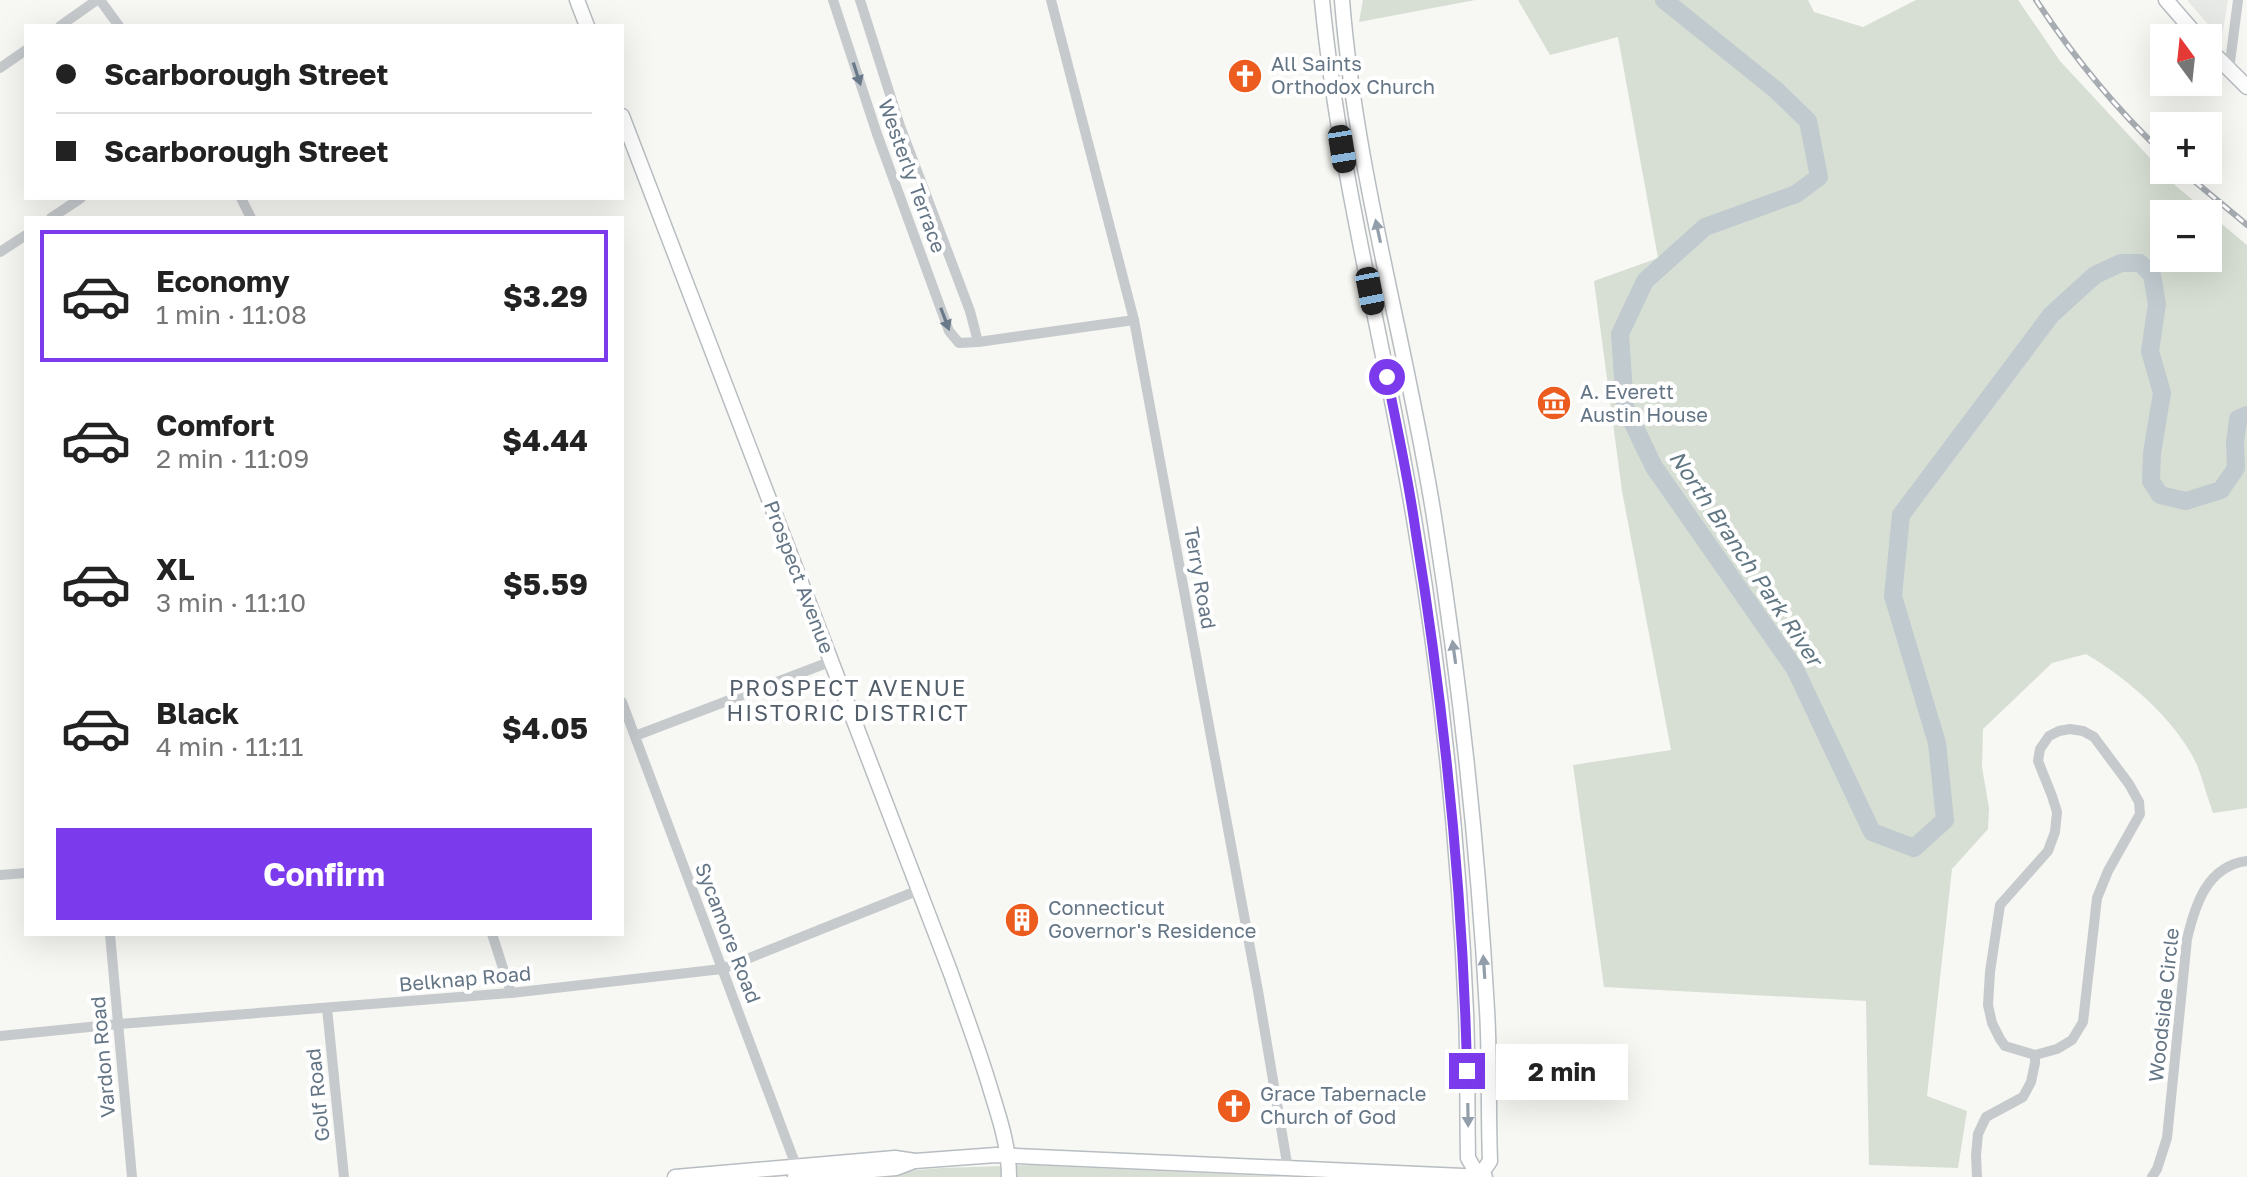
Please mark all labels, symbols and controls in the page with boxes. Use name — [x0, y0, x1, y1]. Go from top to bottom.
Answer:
north arrow — [2150, 24, 2222, 96]
map controls — [2150, 24, 2222, 272]
place label: All Saints Orthodox Church — [1271, 51, 1435, 98]
text: Scarborough Street — [104, 56, 388, 92]
church icon: All Saints Orthodox Church — [1226, 57, 1264, 95]
one-way arrow — [852, 62, 864, 86]
street label: Westerly Terrace — [874, 96, 952, 256]
button: + — [2150, 112, 2222, 184]
car — [1326, 123, 1358, 175]
text: Scarborough Street — [104, 133, 388, 169]
button: − — [2150, 200, 2222, 272]
one-way arrow — [1371, 219, 1384, 244]
icon: car — [60, 260, 132, 332]
text: Economy — [156, 263, 290, 299]
car — [1354, 265, 1386, 317]
text: $3.29 — [503, 278, 588, 314]
text: 1 min · 11:08 — [156, 299, 307, 330]
one-way arrow — [939, 307, 952, 331]
route start — [1369, 359, 1405, 395]
place label: A. Everett Austin House — [1580, 379, 1708, 426]
museum icon: A. Everett Austin House — [1535, 384, 1573, 422]
icon: car — [60, 404, 132, 476]
text: Comfort — [156, 407, 275, 443]
text: $4.44 — [502, 422, 588, 458]
text: 2 min · 11:09 — [156, 443, 309, 474]
water label: North Branch Park River — [1664, 445, 1831, 673]
street label: Prospect Avenue — [760, 497, 840, 656]
street label: Terry Road — [1180, 525, 1222, 631]
icon: car — [60, 548, 132, 620]
text: XL — [156, 551, 195, 587]
text: $5.59 — [503, 566, 588, 602]
text: 3 min · 11:10 — [156, 587, 306, 618]
one-way arrow — [1447, 640, 1460, 665]
district label: PROSPECT AVENUE HISTORIC DISTRICT — [726, 674, 970, 726]
icon: car — [60, 692, 132, 764]
text: Black — [156, 695, 239, 731]
text: $4.05 — [502, 710, 588, 746]
text: 4 min · 11:11 — [156, 731, 303, 762]
button: Confirm — [56, 828, 592, 920]
street label: Sycamore Road — [691, 859, 767, 1006]
place label: Connecticut Governor's Residence — [1048, 895, 1256, 942]
building icon: Connecticut Governor's Residence — [1003, 901, 1041, 939]
street label: Woodside Circle — [2143, 927, 2183, 1083]
one-way arrow — [1477, 954, 1490, 979]
street label: Belknap Road — [398, 960, 532, 996]
street label: Vardon Road — [85, 995, 119, 1119]
callout: 2 min — [1495, 1043, 1627, 1099]
street label: Golf Road — [300, 1047, 334, 1143]
route end — [1449, 1053, 1485, 1089]
text: 2 min — [1528, 1056, 1596, 1087]
place label: Grace Tabernacle Church of God — [1260, 1081, 1426, 1128]
church icon: Grace Tabernacle Church of God — [1215, 1087, 1253, 1125]
one-way arrow — [1461, 1103, 1474, 1128]

